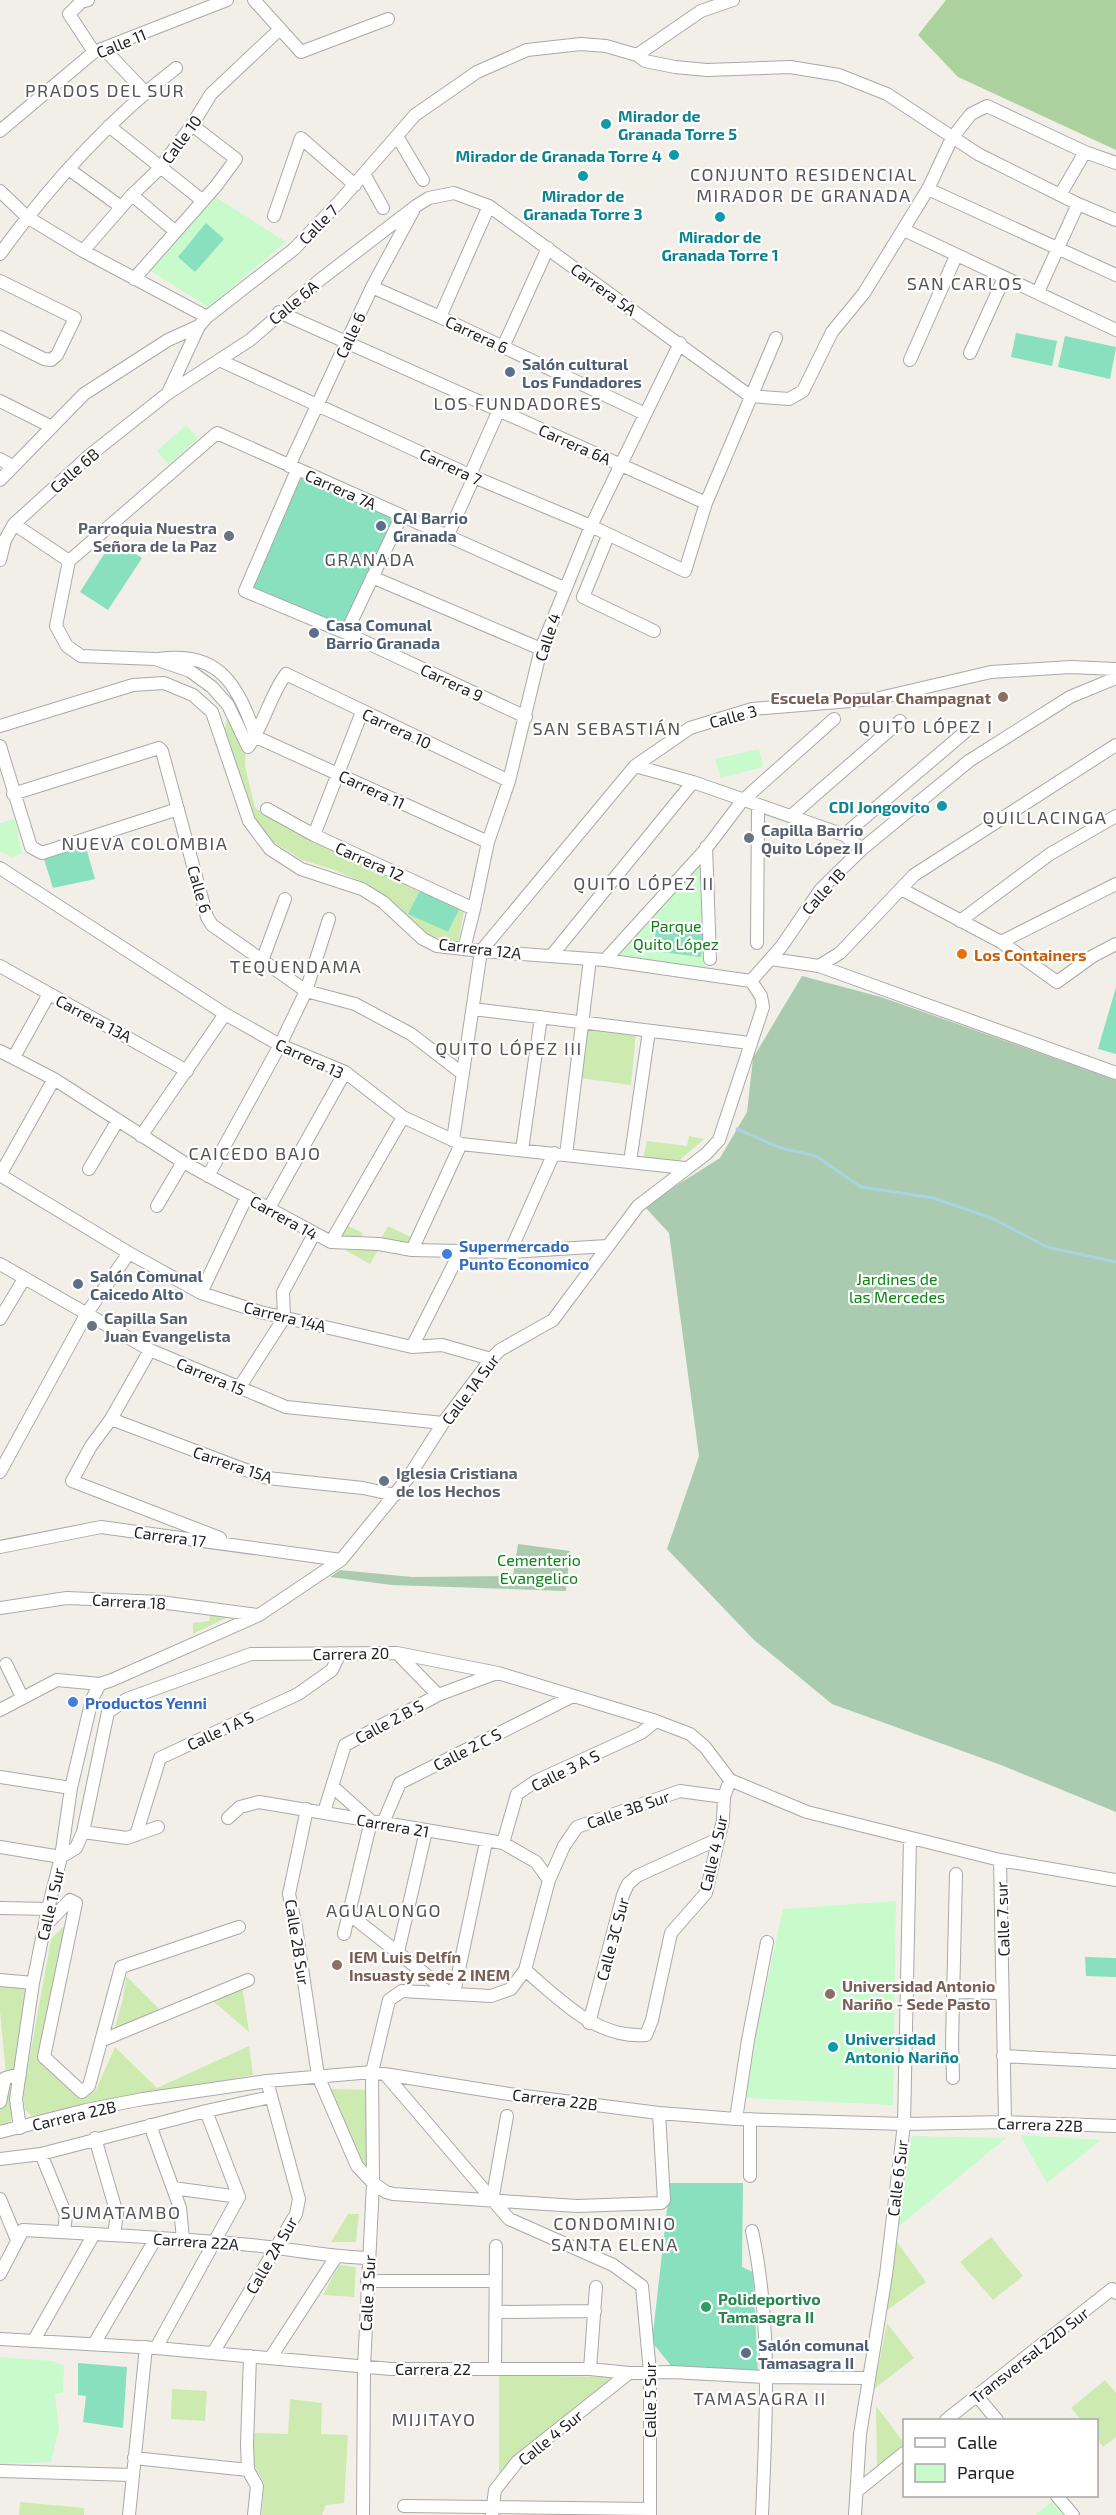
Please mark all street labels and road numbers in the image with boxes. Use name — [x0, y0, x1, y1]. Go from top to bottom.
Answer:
street label: Calle 11 — [93, 24, 149, 62]
street label: Calle 10 — [157, 111, 205, 167]
street label: Calle 7 — [295, 200, 341, 248]
street label: Carrera 5A — [568, 259, 641, 319]
street label: Calle 6A — [264, 276, 322, 328]
street label: Calle 6 — [331, 309, 369, 361]
street label: Carrera 6 — [443, 311, 511, 357]
street label: Carrera 6A — [536, 420, 614, 468]
street label: Carrera 7 — [417, 443, 485, 489]
street label: Calle 6B — [46, 444, 102, 496]
street label: Carrera 7A — [303, 465, 379, 513]
street label: Calle 4 — [530, 610, 564, 663]
street label: Carrera 9 — [418, 659, 486, 705]
street label: Calle 3 — [707, 701, 759, 731]
street label: Carrera 10 — [359, 704, 435, 752]
street label: Carrera 11 — [336, 765, 408, 813]
street label: Carrera 12 — [333, 837, 407, 885]
street label: Calle 6 — [184, 863, 216, 915]
street label: Calle 1B — [797, 864, 849, 918]
street label: Carrera 12A — [438, 934, 522, 963]
street label: Carrera 13A — [53, 990, 135, 1046]
street label: Carrera 13 — [273, 1034, 347, 1082]
street label: Carrera 14 — [247, 1191, 321, 1243]
street label: Carrera 14A — [242, 1297, 328, 1335]
street label: Calle 1A Sur — [437, 1349, 503, 1428]
street label: Carrera 15 — [174, 1353, 248, 1399]
street label: Carrera 15A — [191, 1442, 275, 1486]
street label: Carrera 17 — [133, 1522, 207, 1550]
street label: Carrera 18 — [92, 1590, 166, 1612]
street label: Carrera 20 — [313, 1643, 389, 1663]
street label: Calle 2 B S — [352, 1695, 426, 1747]
street label: Calle 1 A S — [184, 1706, 256, 1754]
street label: Calle 2 C S — [430, 1724, 504, 1774]
street label: Calle 3 A S — [528, 1745, 602, 1795]
street label: Calle 3B Sur — [584, 1786, 673, 1832]
street label: Carrera 21 — [355, 1809, 431, 1841]
street label: Calle 4 Sur — [695, 1813, 731, 1893]
street label: Calle 1 Sur — [32, 1865, 68, 1942]
street label: Calle 7 sur — [991, 1881, 1013, 1957]
street label: Calle 3C Sur — [592, 1895, 632, 1983]
street label: Calle 2B Sur — [282, 1898, 314, 1987]
street label: Carrera 22B — [511, 2084, 599, 2114]
street label: Carrera 22B — [30, 2096, 118, 2134]
street label: Carrera 22B — [997, 2113, 1083, 2135]
street label: Calle 6 Sur — [883, 2138, 911, 2217]
street label: Calle 2A Sur — [241, 2212, 301, 2297]
street label: Carrera 22A — [153, 2229, 240, 2253]
street label: Calle 3 Sur — [356, 2254, 379, 2332]
street label: Transversal 22D Sur — [966, 2302, 1093, 2407]
street label: Carrera 22 — [395, 2359, 471, 2378]
street label: Calle 5 Sur — [640, 2361, 659, 2438]
street label: Calle 4 Sur — [514, 2405, 587, 2469]

